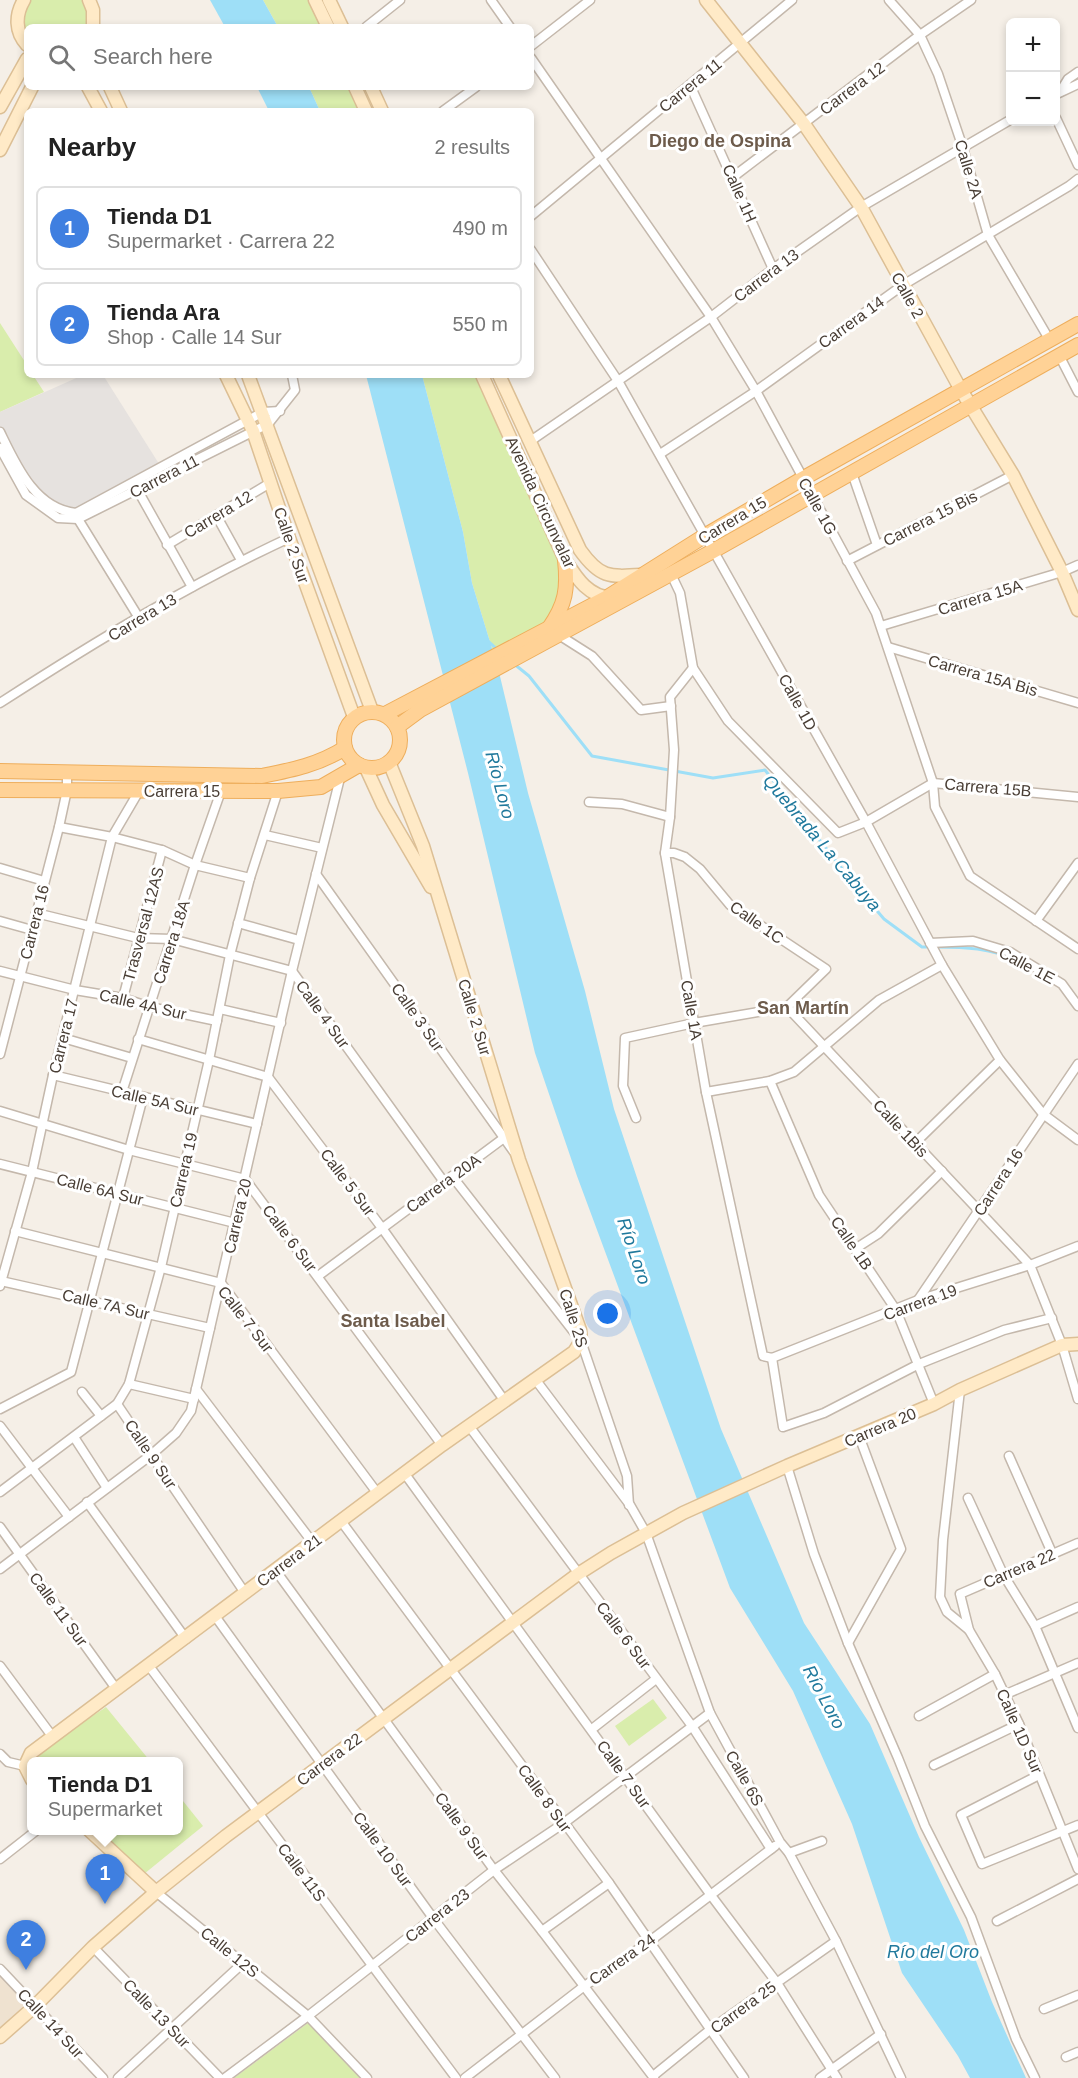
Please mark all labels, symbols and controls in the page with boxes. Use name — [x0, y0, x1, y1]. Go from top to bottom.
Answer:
map controls — [1006, 18, 1060, 126]
button: + — [1006, 18, 1060, 72]
search box — [24, 24, 534, 90]
icon: search — [45, 41, 78, 74]
text: Search here — [93, 44, 213, 69]
street label: Carrera 11 — [656, 55, 725, 116]
street label: Carrera 12 — [817, 59, 888, 118]
button: − — [1006, 72, 1060, 126]
district label: Diego de Ospina — [649, 131, 792, 151]
text: Nearby — [48, 132, 136, 162]
text: 2 results — [434, 136, 510, 158]
street label: Calle 2A — [952, 138, 986, 201]
street label: Calle 1H — [719, 162, 760, 225]
text: Tienda D1 — [107, 204, 212, 229]
text: 1 — [64, 217, 75, 239]
text: 490 m — [452, 217, 508, 239]
text: Supermarket · Carrera 22 — [107, 230, 335, 252]
street label: Carrera 13 — [731, 246, 802, 305]
street label: Calle 2 — [888, 269, 927, 321]
street label: Carrera 14 — [815, 293, 887, 352]
text: Tienda Ara — [107, 300, 219, 325]
text: 2 — [64, 313, 75, 335]
text: 550 m — [452, 313, 508, 335]
text: Shop · Calle 14 Sur — [107, 326, 282, 348]
street label: Avenida Circunvalar — [503, 434, 579, 571]
street label: Carrera 11 — [127, 452, 202, 501]
street label: Calle 1G — [795, 475, 840, 538]
street label: Carrera 12 — [181, 487, 255, 541]
street label: Carrera 15 Bis — [880, 487, 980, 549]
street label: Carrera 15 — [695, 493, 769, 547]
street label: Calle 2 Sur — [271, 505, 313, 586]
street label: Carrera 15A — [936, 577, 1025, 618]
street label: Carrera 13 — [105, 590, 179, 644]
street label: Carrera 15A Bis — [926, 652, 1039, 699]
street label: Calle 1D — [775, 671, 820, 733]
water label: Río Loro — [481, 749, 519, 821]
water label: Quebrada La Cabuya — [759, 771, 885, 915]
street label: Carrera 15B — [944, 775, 1032, 800]
street label: Carrera 15 — [144, 783, 220, 800]
street label: Trasversal 12AS — [120, 865, 167, 983]
street label: Carrera 16 — [17, 883, 52, 961]
street label: Carrera 18A — [150, 898, 193, 986]
street label: Calle 1C — [727, 898, 787, 947]
street label: Calle 1E — [996, 944, 1057, 987]
street label: Calle 4 Sur — [292, 977, 353, 1052]
street label: Calle 2 Sur — [455, 977, 494, 1058]
street label: Calle 1A — [678, 979, 705, 1042]
street label: Calle 3 Sur — [388, 980, 448, 1055]
street label: Calle 4A Sur — [98, 986, 189, 1023]
street label: Carrera 17 — [46, 997, 81, 1075]
district label: San Martín — [757, 998, 849, 1018]
street label: Calle 5A Sur — [110, 1082, 201, 1119]
street label: Calle 1Bis — [870, 1096, 931, 1160]
street label: Carrera 19 — [167, 1131, 200, 1209]
street label: Carrera 16 — [970, 1145, 1026, 1219]
street label: Calle 5 Sur — [317, 1146, 379, 1220]
street label: Carrera 20A — [403, 1151, 484, 1216]
street label: Calle 6A Sur — [55, 1170, 146, 1209]
street label: Carrera 20 — [221, 1177, 254, 1255]
street label: Calle 6 Sur — [259, 1202, 321, 1276]
street label: Calle 1B — [828, 1213, 876, 1273]
water label: Río Loro — [613, 1215, 655, 1287]
street label: Carrera 19 — [881, 1281, 959, 1324]
street label: Calle 7 Sur — [215, 1283, 277, 1356]
street label: Calle 7A Sur — [61, 1286, 152, 1323]
street label: Calle 2S — [556, 1287, 591, 1350]
your location — [593, 1299, 622, 1328]
district label: Santa Isabel — [340, 1311, 446, 1331]
street label: Carrera 20 — [842, 1405, 919, 1450]
street label: Calle 9 Sur — [121, 1417, 180, 1492]
street label: Carrera 21 — [254, 1531, 325, 1590]
street label: Carrera 22 — [981, 1546, 1058, 1591]
street label: Calle 11 Sur — [26, 1569, 91, 1650]
street label: Calle 6 Sur — [593, 1599, 655, 1673]
water label: Río Loro — [799, 1662, 849, 1732]
street label: Calle 1D Sur — [993, 1686, 1046, 1777]
street label: Carrera 22 — [294, 1730, 365, 1789]
street label: Calle 7 Sur — [593, 1737, 654, 1812]
street label: Calle 6S — [722, 1748, 767, 1809]
popup — [27, 1757, 183, 1835]
street label: Calle 8 Sur — [514, 1761, 575, 1836]
text: Tienda D1 — [48, 1772, 153, 1797]
street label: Calle 9 Sur — [431, 1789, 492, 1864]
text: Supermarket — [48, 1798, 162, 1820]
street label: Calle 10 Sur — [350, 1809, 416, 1890]
street label: Calle 11S — [274, 1840, 329, 1905]
pin: 1 — [86, 1854, 124, 1904]
street label: Carrera 23 — [402, 1885, 473, 1946]
pin: 2 — [6, 1920, 46, 1970]
street label: Calle 12S — [197, 1924, 262, 1981]
street label: Carrera 24 — [586, 1930, 659, 1988]
water label: Río del Oro — [887, 1942, 979, 1962]
street label: Calle 13 Sur — [120, 1976, 194, 2051]
street label: Carrera 25 — [707, 1978, 779, 2037]
street label: Calle 14 Sur — [14, 1985, 87, 2062]

